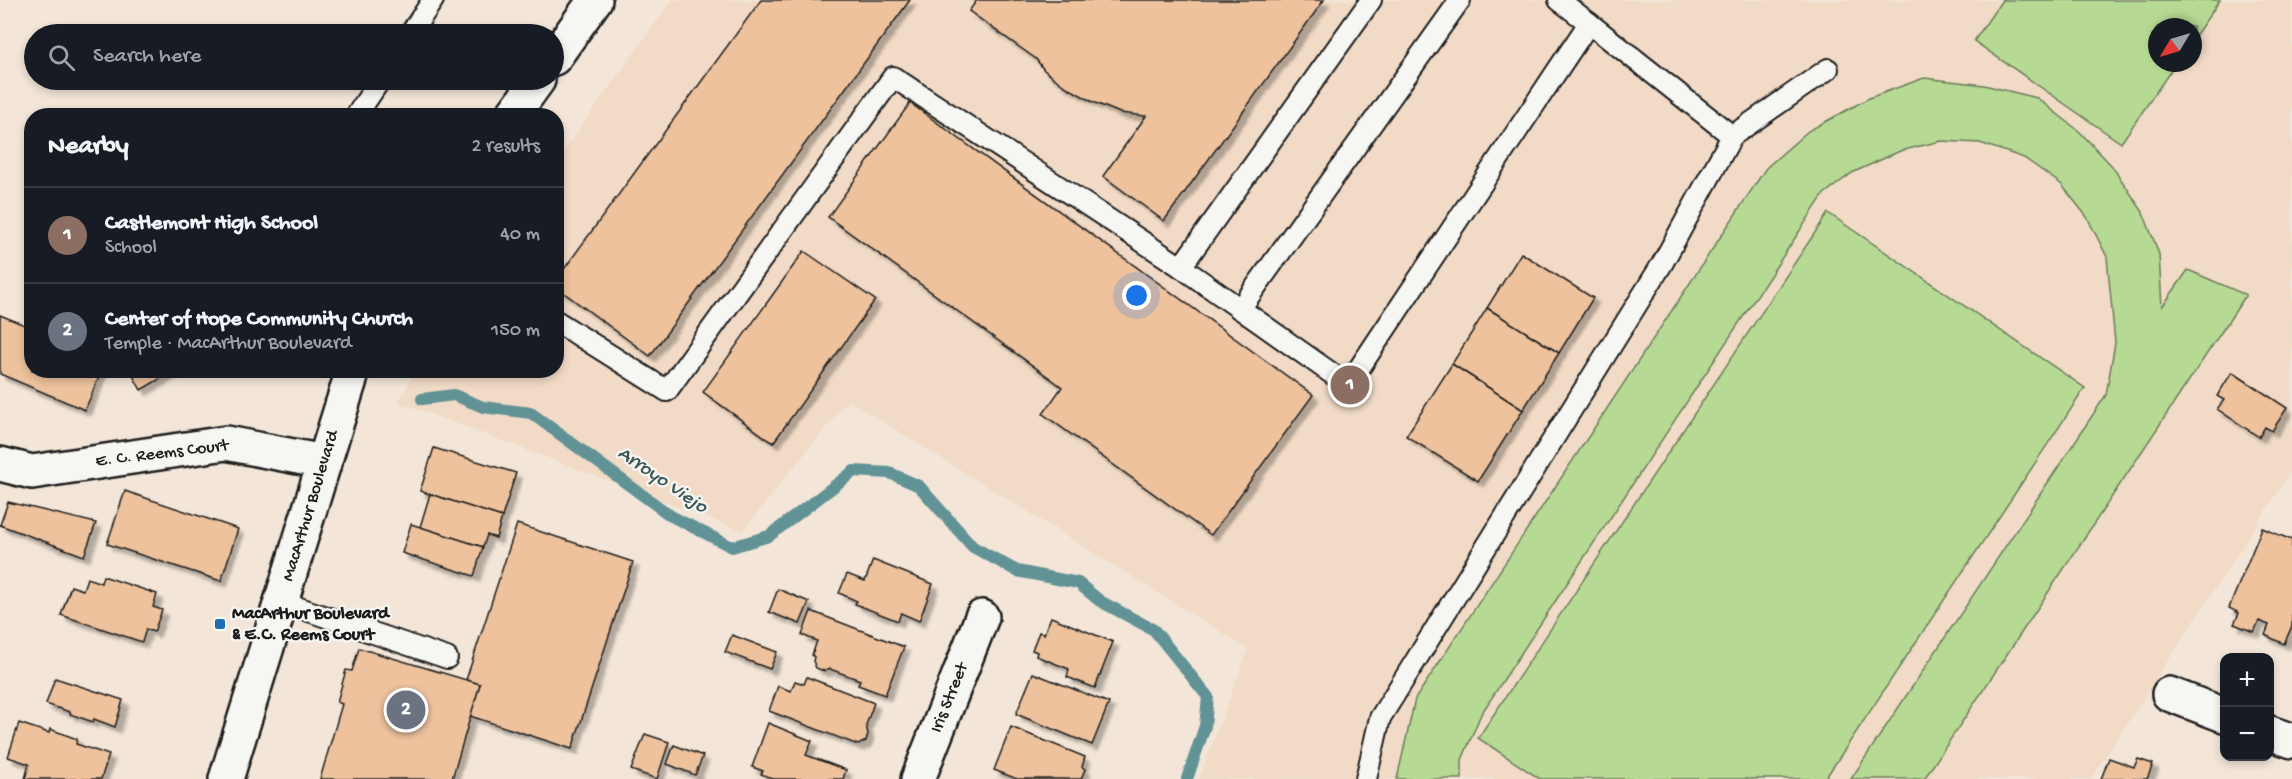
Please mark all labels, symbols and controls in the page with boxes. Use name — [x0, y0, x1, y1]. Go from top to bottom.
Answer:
north arrow — [2148, 18, 2202, 72]
search box — [24, 24, 564, 90]
icon: search — [45, 41, 78, 74]
text: Search here — [93, 44, 201, 70]
text: Nearby — [48, 132, 129, 163]
text: 2 results — [471, 136, 540, 159]
text: Castlemont High School — [105, 211, 318, 237]
text: 1 — [63, 224, 72, 247]
text: 40 m — [500, 224, 540, 247]
text: School — [105, 237, 157, 260]
your location — [1122, 281, 1151, 310]
text: Center of Hope Community Church — [105, 307, 413, 333]
text: 2 — [63, 320, 72, 343]
text: 150 m — [491, 320, 540, 343]
text: Temple · MacArthur Boulevard — [105, 333, 352, 356]
pin: 1 — [1330, 362, 1370, 408]
street label: MacArthur Boulevard — [278, 427, 344, 584]
street label: E. C. Reems Court — [94, 435, 231, 473]
water label: Arroyo Viejo — [613, 443, 713, 520]
place label: MacArthur Boulevard & E.C. Reems Court — [232, 604, 391, 646]
marker: MacArthur Boulevard & E.C. Reems Court — [213, 617, 227, 631]
map controls — [2220, 653, 2274, 761]
button: + — [2220, 653, 2274, 707]
street label: Iris Street — [926, 658, 974, 736]
pin: 2 — [386, 688, 426, 732]
button: − — [2220, 707, 2274, 761]

